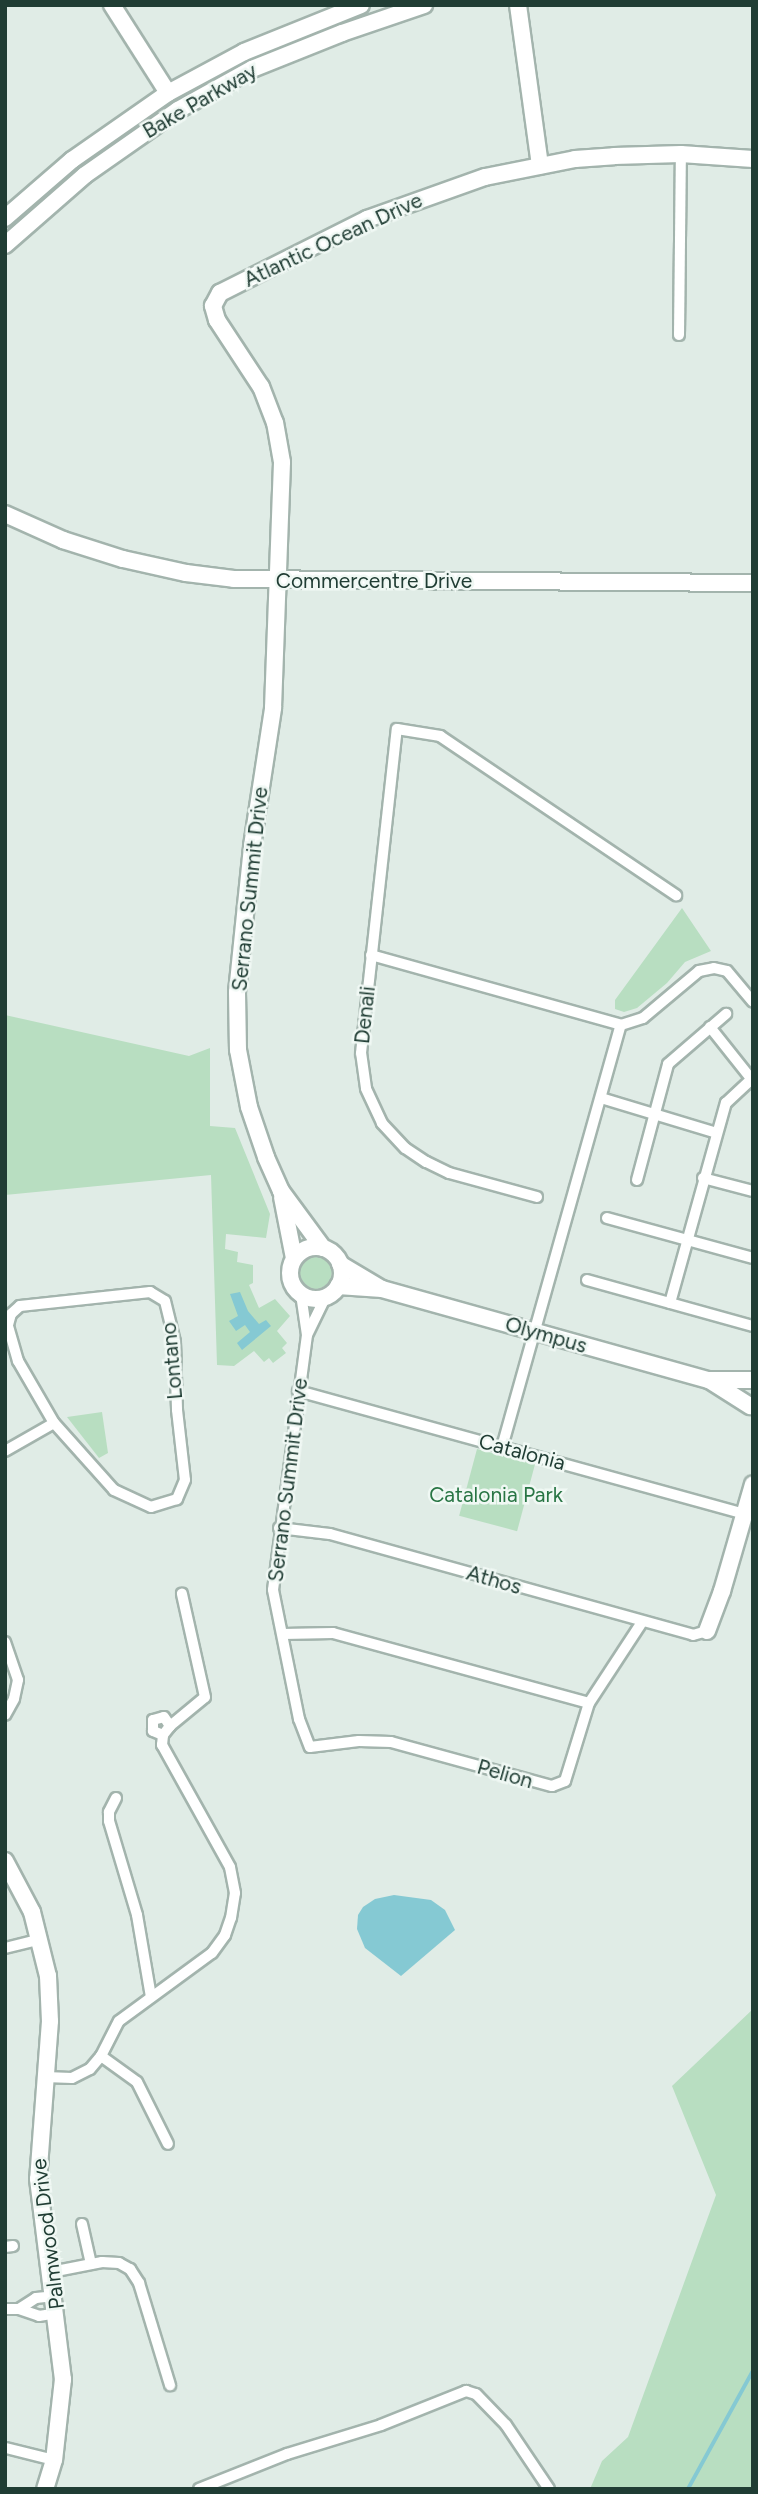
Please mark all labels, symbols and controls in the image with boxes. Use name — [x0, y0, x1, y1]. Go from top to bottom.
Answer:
street label: Bake Parkway — [138, 58, 262, 144]
street label: Atlantic Ocean Drive — [240, 188, 426, 292]
street label: Commercentre Drive — [276, 568, 472, 594]
street label: Serrano Summit Drive — [227, 786, 273, 992]
street label: Denali — [349, 985, 381, 1045]
street label: Olympus — [502, 1311, 590, 1359]
street label: Lontano — [156, 1321, 188, 1401]
street label: Serrano Summit Drive — [263, 1377, 313, 1583]
street label: Catalonia — [476, 1428, 568, 1476]
park label: Catalonia Park — [429, 1482, 563, 1508]
street label: Athos — [464, 1560, 524, 1600]
street label: Pelion — [474, 1754, 536, 1794]
street label: Palmwood Drive — [26, 2157, 70, 2311]

